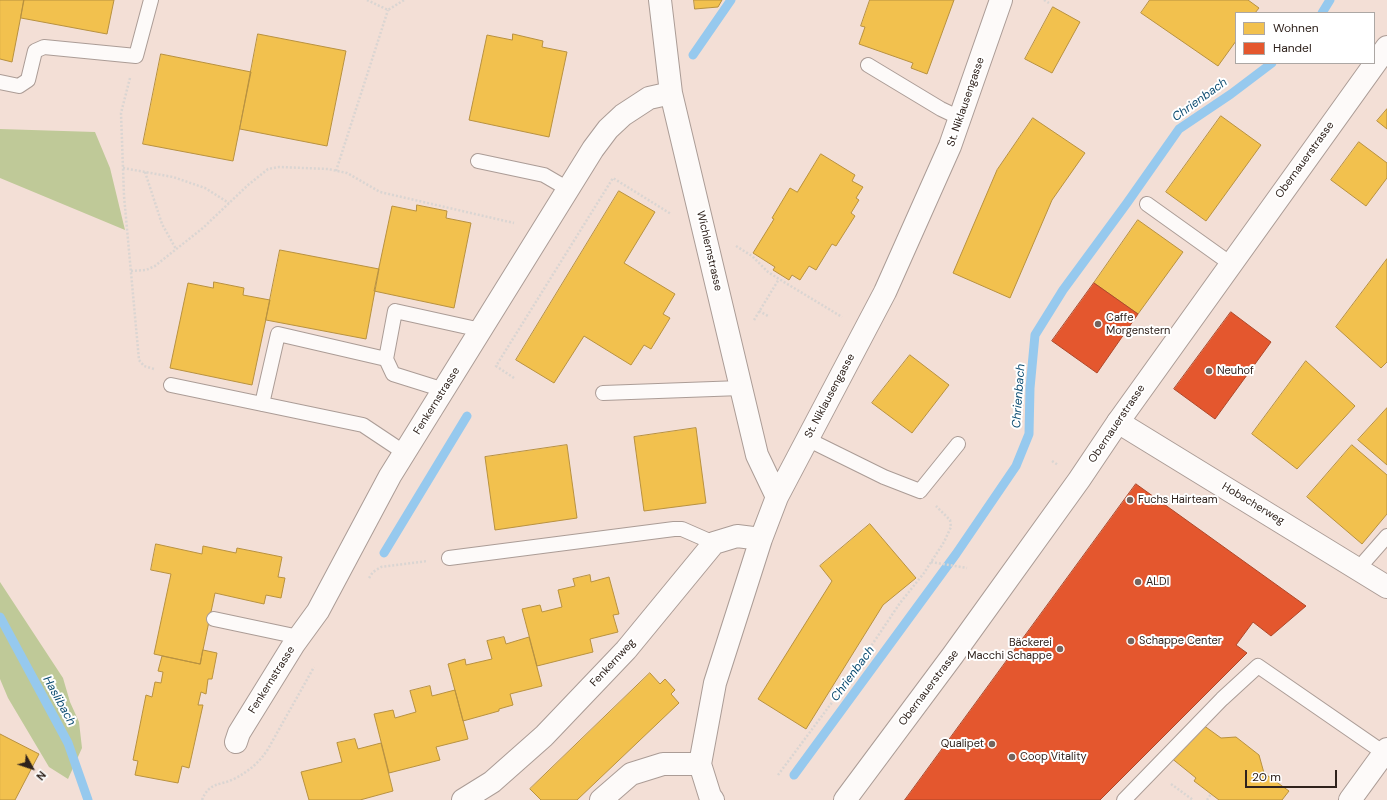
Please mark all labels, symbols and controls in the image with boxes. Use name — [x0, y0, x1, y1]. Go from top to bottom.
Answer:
legend — [1235, 12, 1375, 64]
text: Wohnen — [1273, 20, 1319, 36]
text: Handel — [1273, 40, 1312, 56]
street label: St. Niklausengasse — [944, 55, 988, 149]
water label: Chrienbach — [1170, 75, 1230, 125]
street label: Obernauerstrasse — [1273, 119, 1337, 201]
street label: Wichlernstrasse — [693, 210, 725, 292]
place label: Caffe Morgenstern — [1106, 311, 1170, 337]
marker: Caffe Morgenstern — [1093, 319, 1103, 329]
street label: St. Niklausengasse — [802, 351, 858, 441]
water label: Chrienbach — [1010, 363, 1028, 429]
place label: Neuhof — [1217, 364, 1254, 378]
street label: Fenkernstrasse — [411, 365, 463, 437]
marker: Neuhof — [1204, 366, 1214, 376]
street label: Obernauerstrasse — [1086, 382, 1148, 466]
street label: Hobacherweg — [1219, 480, 1287, 528]
place label: Fuchs Hairteam — [1138, 493, 1218, 507]
marker: Fuchs Hairteam — [1125, 495, 1135, 505]
place label: ALDI — [1146, 575, 1169, 589]
marker: ALDI — [1133, 577, 1143, 587]
place label: Schappe Center — [1139, 634, 1222, 648]
street label: Fenkernweg — [588, 636, 638, 690]
place label: Bäckerei Macchi Schappe — [967, 636, 1052, 662]
marker: Schappe Center — [1126, 636, 1136, 646]
street label: Fenkernstrasse — [246, 644, 298, 716]
water label: Chrienbach — [828, 644, 878, 704]
marker: Bäckerei Macchi Schappe — [1055, 644, 1065, 654]
street label: Obernauerstrasse — [896, 647, 962, 729]
water label: Haslibach — [40, 674, 78, 728]
place label: Qualipet — [941, 737, 984, 751]
marker: Qualipet — [987, 739, 997, 749]
north arrow — [12, 748, 52, 788]
place label: Coop Vitality — [1020, 750, 1087, 764]
marker: Coop Vitality — [1007, 752, 1017, 762]
scale bar — [1247, 762, 1339, 788]
text: N — [33, 768, 49, 783]
text: 20 m — [1252, 769, 1281, 785]

